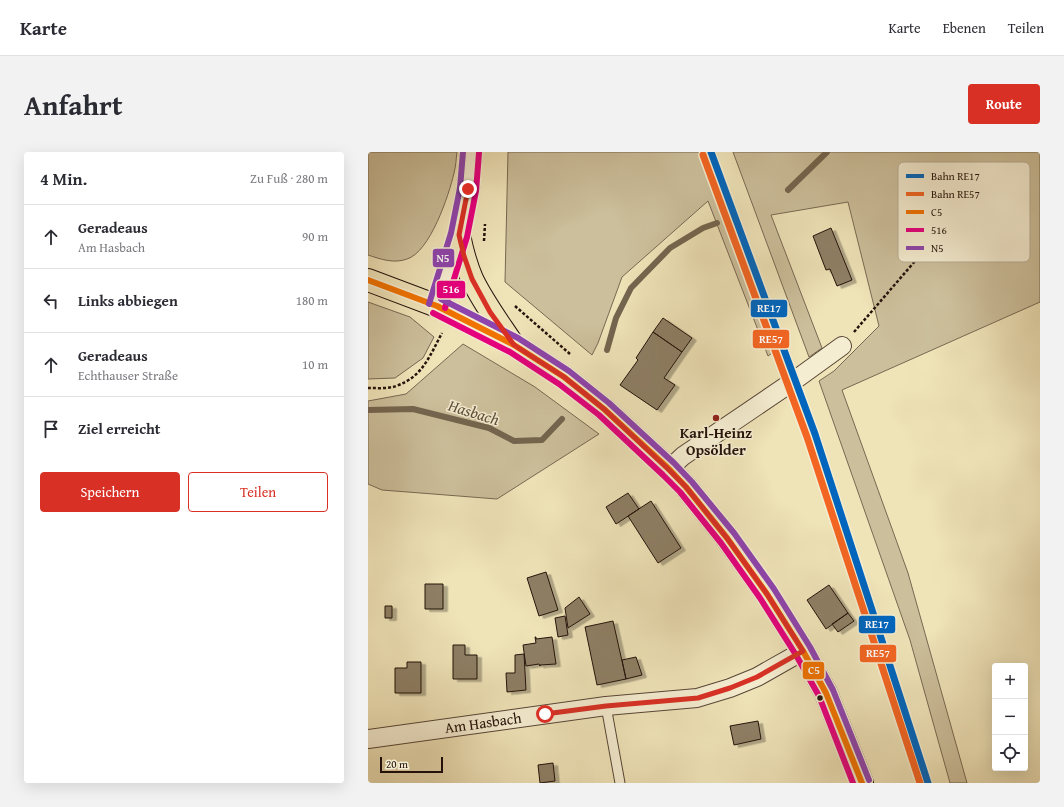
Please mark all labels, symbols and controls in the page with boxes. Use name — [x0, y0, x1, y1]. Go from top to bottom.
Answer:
text: Karte — [20, 14, 67, 42]
text: Karte — [888, 18, 921, 38]
text: Ebenen — [943, 18, 986, 38]
text: Teilen — [1008, 18, 1044, 38]
text: Anfahrt — [24, 84, 123, 125]
button: Route — [968, 84, 1040, 124]
legend — [898, 162, 1030, 262]
text: 4 Min. — [40, 166, 87, 191]
text: Bahn RE17 — [931, 168, 980, 184]
text: Zu Fuß · 280 m — [250, 169, 328, 188]
route end — [459, 180, 477, 198]
text: Bahn RE57 — [931, 186, 980, 202]
text: C5 — [931, 204, 942, 220]
text: Geradeaus — [78, 217, 148, 238]
text: 516 — [931, 222, 947, 238]
icon: ahead — [40, 226, 62, 248]
text: 90 m — [302, 227, 328, 246]
text: Am Hasbach — [78, 238, 145, 257]
text: N5 — [931, 240, 944, 256]
line badge: N5 — [432, 248, 455, 268]
text: N5 — [436, 250, 450, 266]
line badge: 516 — [436, 280, 466, 299]
text: 516 — [442, 281, 460, 297]
icon: left — [40, 290, 62, 312]
text: Links abbiegen — [78, 290, 178, 311]
text: 180 m — [296, 291, 328, 310]
line badge: RE17 — [750, 299, 788, 318]
text: RE17 — [757, 300, 781, 316]
line badge: RE57 — [752, 329, 790, 349]
text: RE57 — [759, 331, 783, 347]
text: Geradeaus — [78, 345, 148, 366]
icon: ahead — [40, 354, 62, 376]
text: 10 m — [302, 355, 328, 374]
text: Echthauser Straße — [78, 366, 178, 385]
water label: Hasbach — [445, 393, 502, 431]
marker: Karl-Heinz Opsölder — [711, 413, 721, 423]
icon: arrive — [40, 418, 62, 440]
text: Ziel erreicht — [78, 418, 160, 439]
place label: Karl-Heinz Opsölder — [680, 422, 752, 460]
button: Speichern — [40, 472, 180, 512]
button: Teilen — [188, 472, 328, 512]
line badge: RE17 — [858, 615, 896, 634]
text: RE17 — [865, 616, 889, 632]
line badge: RE57 — [859, 644, 897, 663]
text: RE57 — [866, 645, 890, 661]
line badge: C5 — [802, 661, 825, 680]
text: C5 — [808, 662, 820, 678]
map controls — [992, 663, 1028, 771]
button: + — [992, 663, 1028, 699]
unlabelled marker — [815, 693, 825, 703]
button: − — [992, 699, 1028, 735]
route start — [536, 705, 554, 723]
street label: Am Hasbach — [443, 707, 523, 738]
button: locate — [992, 735, 1028, 771]
scale bar — [380, 755, 443, 774]
text: 20 m — [386, 756, 408, 772]

